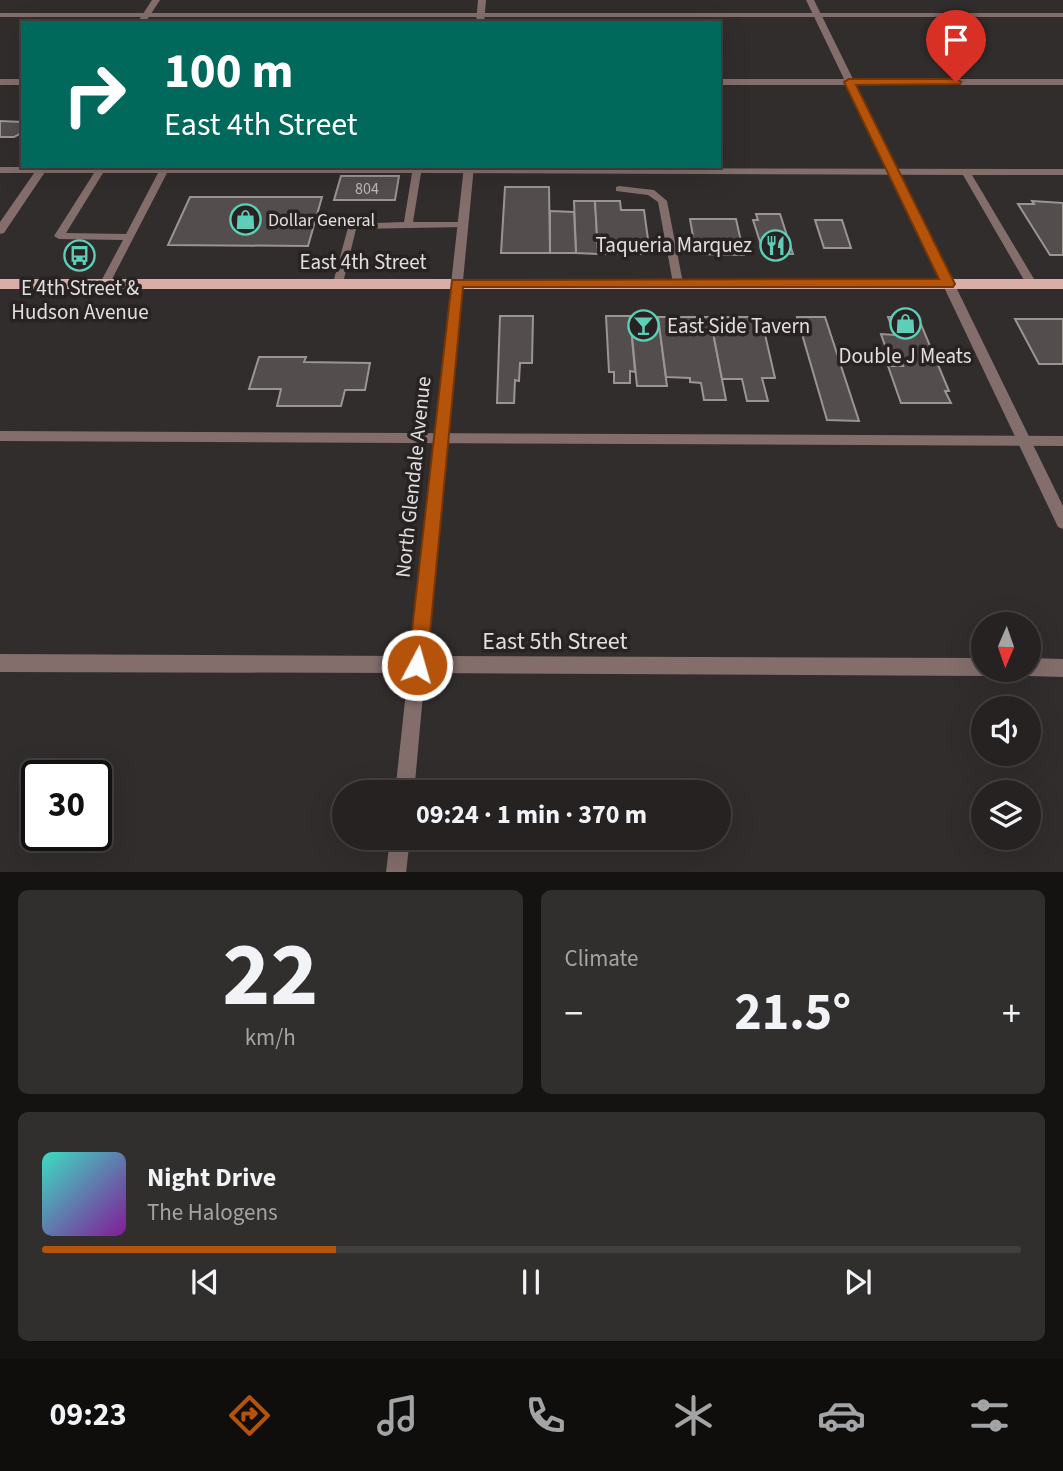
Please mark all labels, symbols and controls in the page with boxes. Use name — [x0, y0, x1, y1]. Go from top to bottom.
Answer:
pin — [926, 10, 986, 82]
icon: arrive — [937, 21, 975, 59]
text: 100 m — [164, 37, 293, 107]
icon: right — [49, 49, 140, 140]
text: East 4th Street — [164, 102, 358, 148]
house number: 804 — [355, 178, 379, 200]
shop icon: Dollar General — [228, 203, 262, 237]
place label: Dollar General — [268, 208, 375, 233]
restaurant icon: Taqueria Marquez — [758, 228, 792, 262]
place label: Taqueria Marquez — [596, 230, 752, 260]
bus stop icon: E 4th Street & Hudson Avenue — [63, 239, 97, 273]
street label: East 4th Street — [299, 247, 427, 277]
place label: E 4th Street & Hudson Avenue — [11, 273, 149, 327]
shop icon: Double J Meats — [888, 307, 922, 341]
bar icon: East Side Tavern — [627, 309, 661, 343]
place label: East Side Tavern — [667, 311, 810, 341]
place label: Double J Meats — [839, 341, 972, 371]
street label: North Glendale Avenue — [388, 375, 438, 579]
north arrow — [971, 612, 1041, 682]
map controls — [971, 612, 1041, 850]
street label: East 5th Street — [482, 624, 628, 659]
position arrow — [380, 628, 454, 702]
button: sound — [971, 696, 1041, 766]
speed limit sign: 30 — [21, 760, 112, 851]
button: layers — [971, 780, 1041, 850]
text: 09:24 · 1 min · 370 m — [416, 796, 647, 833]
text: 22 — [222, 911, 318, 1040]
text: Climate — [565, 942, 638, 975]
text: 21.5° — [734, 976, 851, 1050]
text: − — [565, 987, 583, 1041]
text: + — [1002, 987, 1021, 1041]
text: km/h — [245, 1021, 296, 1054]
text: Night Drive — [147, 1159, 276, 1196]
text: The Halogens — [147, 1196, 278, 1229]
icon: previous — [186, 1263, 224, 1301]
icon: pause — [512, 1263, 550, 1301]
icon: next — [839, 1263, 877, 1301]
icon: directions — [225, 1391, 274, 1440]
icon: music — [373, 1391, 422, 1440]
icon: phone — [521, 1391, 570, 1440]
icon: climate — [669, 1391, 718, 1440]
icon: car — [817, 1391, 866, 1440]
icon: filters — [965, 1391, 1014, 1440]
text: 09:23 — [49, 1392, 127, 1438]

